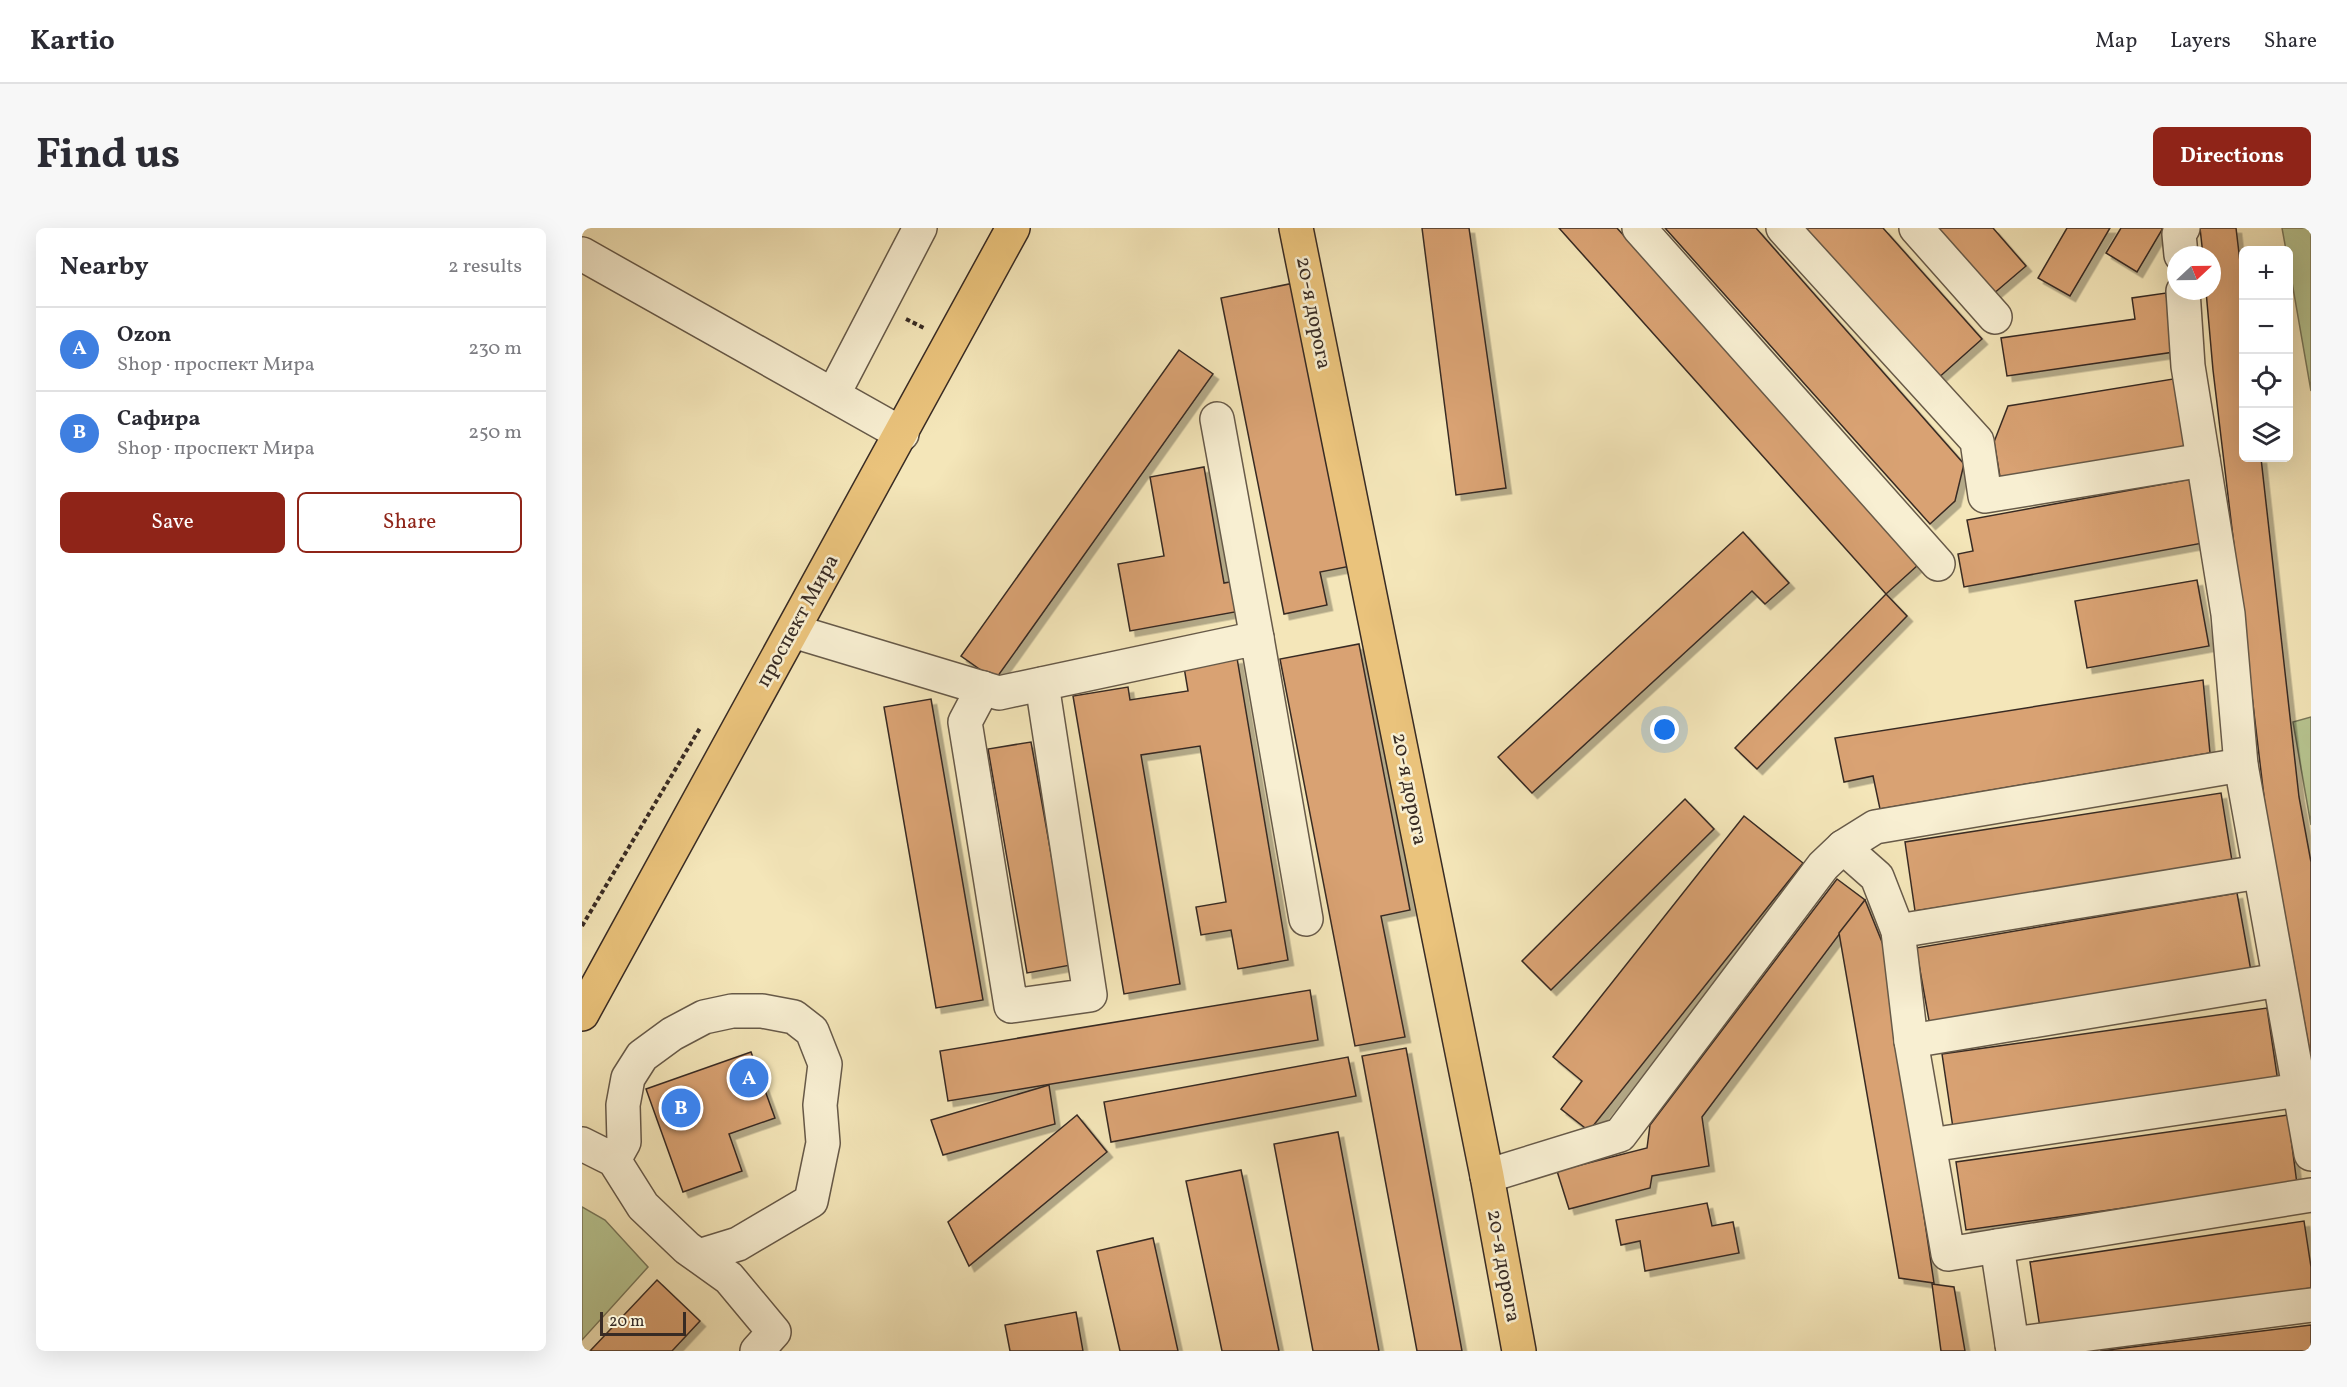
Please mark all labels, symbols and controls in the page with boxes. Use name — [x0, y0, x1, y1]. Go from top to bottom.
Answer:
text: Kartio — [30, 22, 115, 61]
text: Map — [2095, 27, 2137, 56]
text: Layers — [2170, 27, 2231, 56]
text: Share — [2264, 27, 2317, 56]
text: Find us — [36, 127, 180, 186]
button: Directions — [2153, 127, 2311, 186]
north arrow — [2167, 246, 2221, 300]
map controls — [2239, 246, 2293, 462]
button: + — [2239, 246, 2293, 300]
text: Nearby — [60, 249, 149, 285]
text: 2 results — [448, 253, 522, 281]
street label: 20-я дорога — [1288, 254, 1338, 372]
button: − — [2239, 300, 2293, 354]
text: Ozon — [117, 320, 172, 351]
text: A — [72, 335, 87, 363]
text: 230 m — [468, 335, 522, 363]
text: Shop · проспект Мира — [117, 351, 315, 379]
button: locate — [2239, 354, 2293, 408]
text: Сафира — [117, 404, 200, 435]
button: layers — [2239, 408, 2293, 462]
text: B — [73, 419, 86, 447]
text: 250 m — [468, 419, 522, 447]
text: Shop · проспект Мира — [117, 435, 315, 463]
button: Save — [60, 492, 285, 553]
button: Share — [297, 492, 522, 553]
street label: проспект Мира — [750, 549, 846, 693]
your location — [1650, 715, 1679, 744]
street label: 20-я дорога — [1384, 730, 1434, 848]
pin: A — [730, 1056, 768, 1100]
pin: B — [662, 1086, 700, 1130]
street label: 20-я дорога — [1479, 1207, 1527, 1325]
scale bar — [600, 1309, 686, 1336]
text: 20 m — [609, 1311, 644, 1333]

